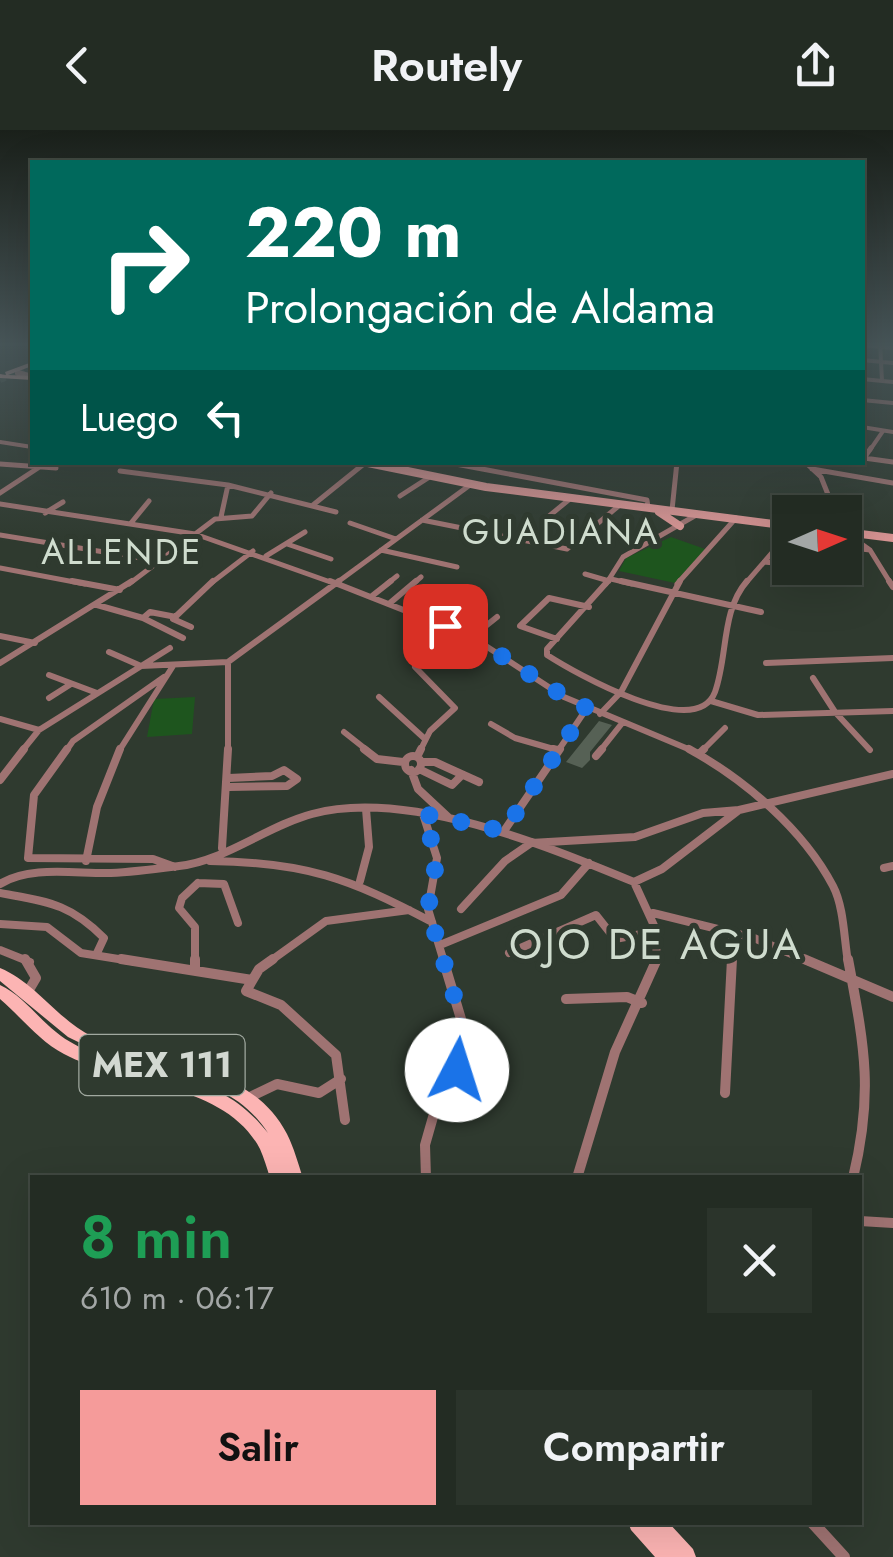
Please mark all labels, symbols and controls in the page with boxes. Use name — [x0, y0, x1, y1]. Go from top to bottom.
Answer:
text: Routely — [371, 33, 522, 98]
icon: back — [50, 38, 105, 93]
icon: share — [788, 38, 843, 93]
text: 220 m — [245, 182, 462, 283]
icon: right — [80, 200, 210, 330]
text: Prolongación de Aldama — [245, 275, 715, 340]
text: Luego — [80, 390, 178, 445]
icon: left — [198, 390, 253, 445]
north arrow — [772, 495, 862, 585]
map controls — [772, 495, 862, 585]
district label: GUADIANA — [462, 507, 660, 557]
district label: ALLENDE — [41, 527, 203, 577]
pin — [403, 584, 488, 669]
icon: arrive — [418, 599, 473, 654]
district label: OJO DE AGUA — [509, 914, 803, 975]
position arrow — [405, 1018, 509, 1122]
road number: MEX 111 — [80, 1035, 244, 1095]
text: 8 min — [80, 1194, 232, 1281]
button: close — [707, 1208, 812, 1313]
text: 610 m · 06:17 — [80, 1275, 274, 1321]
button: Salir — [80, 1390, 436, 1505]
button: Compartir — [456, 1390, 812, 1505]

